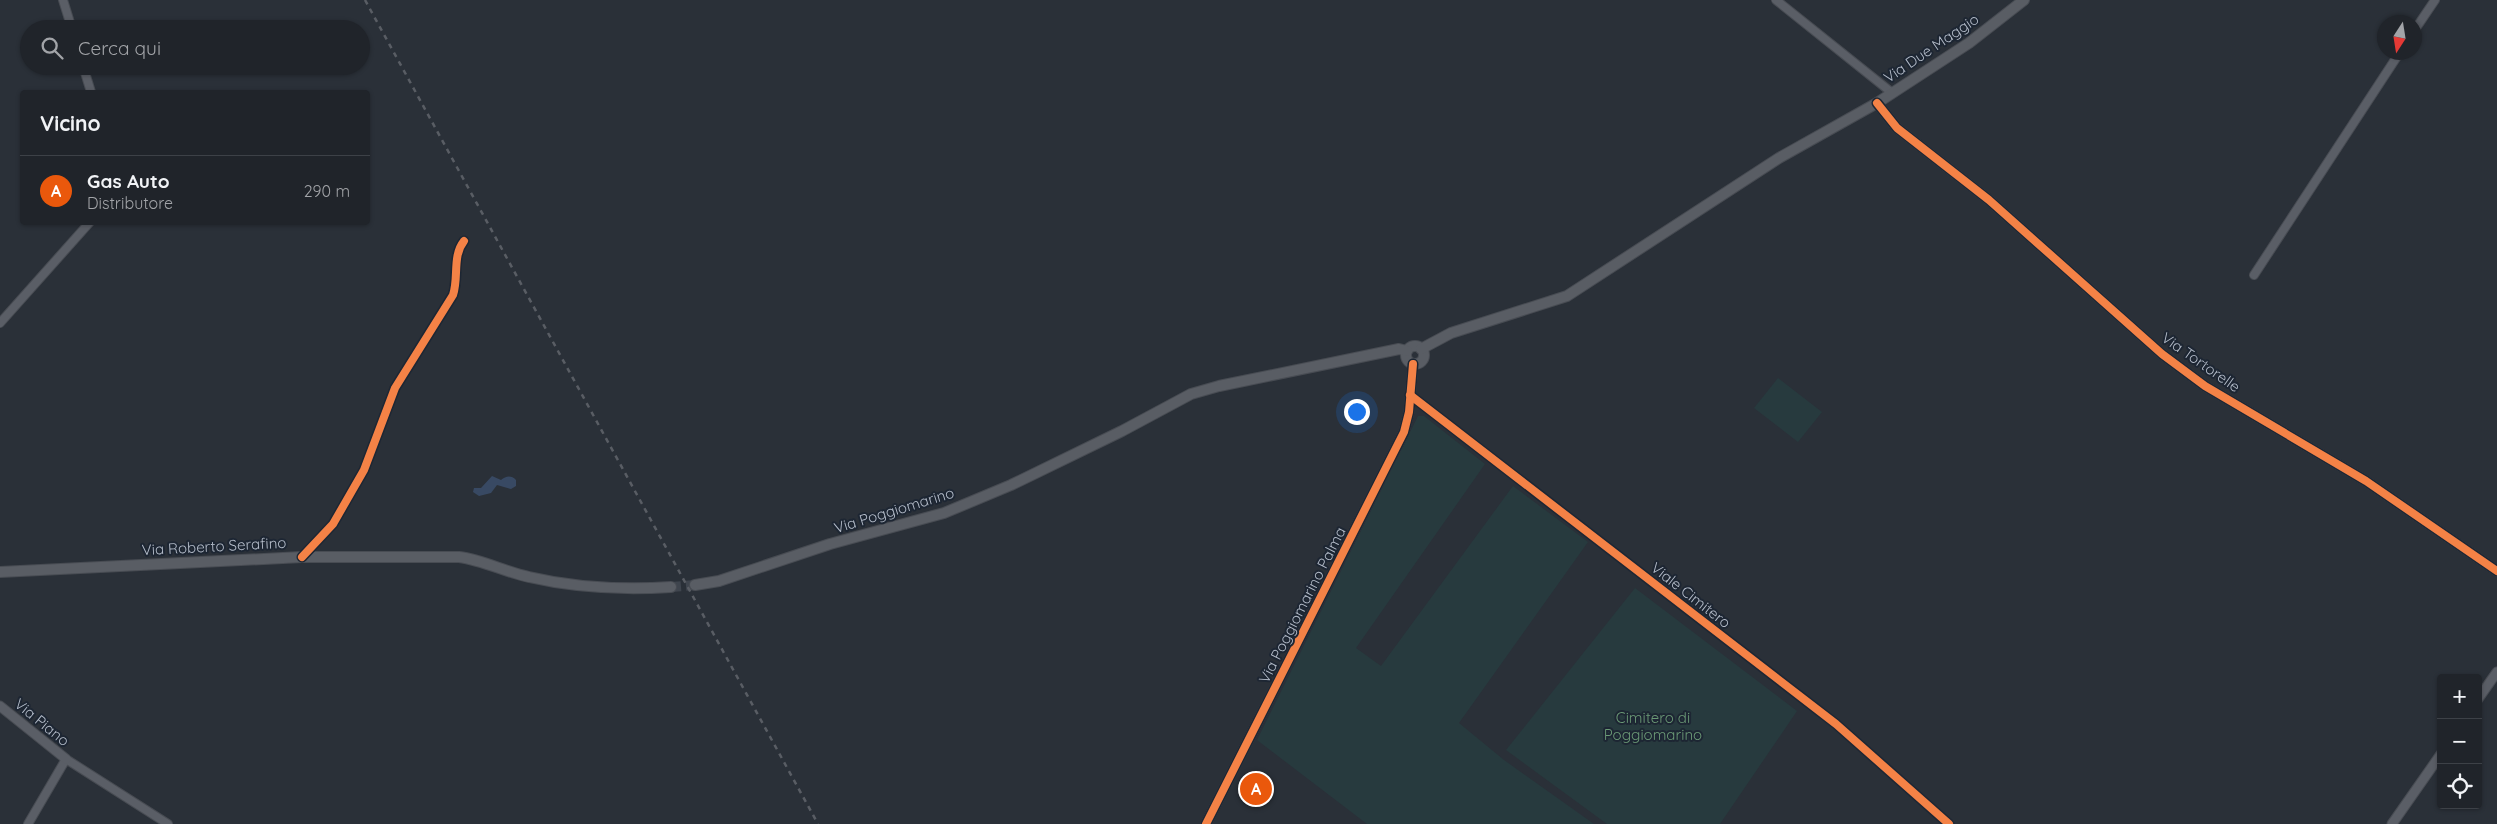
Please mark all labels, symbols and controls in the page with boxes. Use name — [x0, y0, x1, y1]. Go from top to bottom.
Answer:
street label: Via Due Maggio — [1880, 9, 1982, 87]
north arrow — [2377, 15, 2422, 60]
search box — [20, 20, 370, 75]
icon: search — [38, 34, 66, 62]
text: Cerca qui — [78, 36, 161, 60]
text: Vicino — [40, 110, 101, 136]
text: Gas Auto — [87, 169, 170, 193]
text: A — [51, 181, 61, 201]
text: 290 m — [304, 181, 350, 201]
text: Distributore — [87, 193, 173, 213]
street label: Via Tortorelle — [2158, 328, 2244, 396]
your location — [1344, 399, 1370, 425]
street label: Via Poggiomarino — [832, 483, 956, 537]
street label: Via Poggiomarino Palma — [1254, 524, 1350, 686]
street label: Via Roberto Serafino — [141, 533, 287, 559]
street label: Viale Cimitero — [1647, 558, 1735, 632]
map controls — [2437, 674, 2482, 809]
button: + — [2437, 674, 2482, 719]
street label: Via Piano — [11, 694, 73, 750]
park label: Cimitero di Poggiomarino — [1604, 708, 1702, 744]
button: − — [2437, 719, 2482, 764]
button: locate — [2437, 764, 2482, 809]
pin: A — [1240, 770, 1272, 808]

